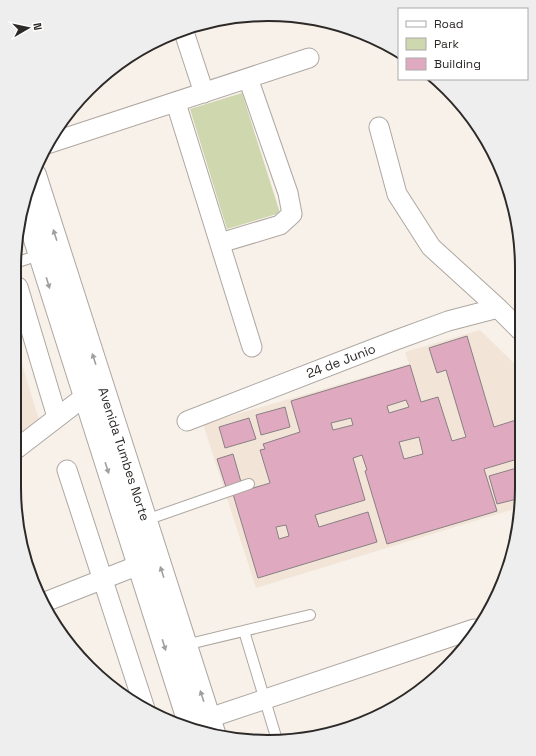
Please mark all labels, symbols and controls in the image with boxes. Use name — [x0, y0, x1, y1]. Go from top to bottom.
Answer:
north arrow — [8, 8, 48, 48]
legend — [398, 8, 528, 80]
text: Road — [434, 16, 463, 32]
text: N — [30, 22, 45, 31]
text: Park — [434, 36, 459, 52]
text: Building — [434, 56, 481, 72]
one-way arrow — [51, 229, 57, 241]
one-way arrow — [45, 277, 51, 289]
street label: 24 de Junio — [304, 340, 378, 382]
one-way arrow — [91, 353, 97, 365]
street label: Avenida Tumbes Norte — [94, 385, 154, 523]
one-way arrow — [104, 462, 110, 474]
one-way arrow — [159, 566, 165, 578]
one-way arrow — [161, 639, 167, 651]
one-way arrow — [199, 690, 205, 702]

